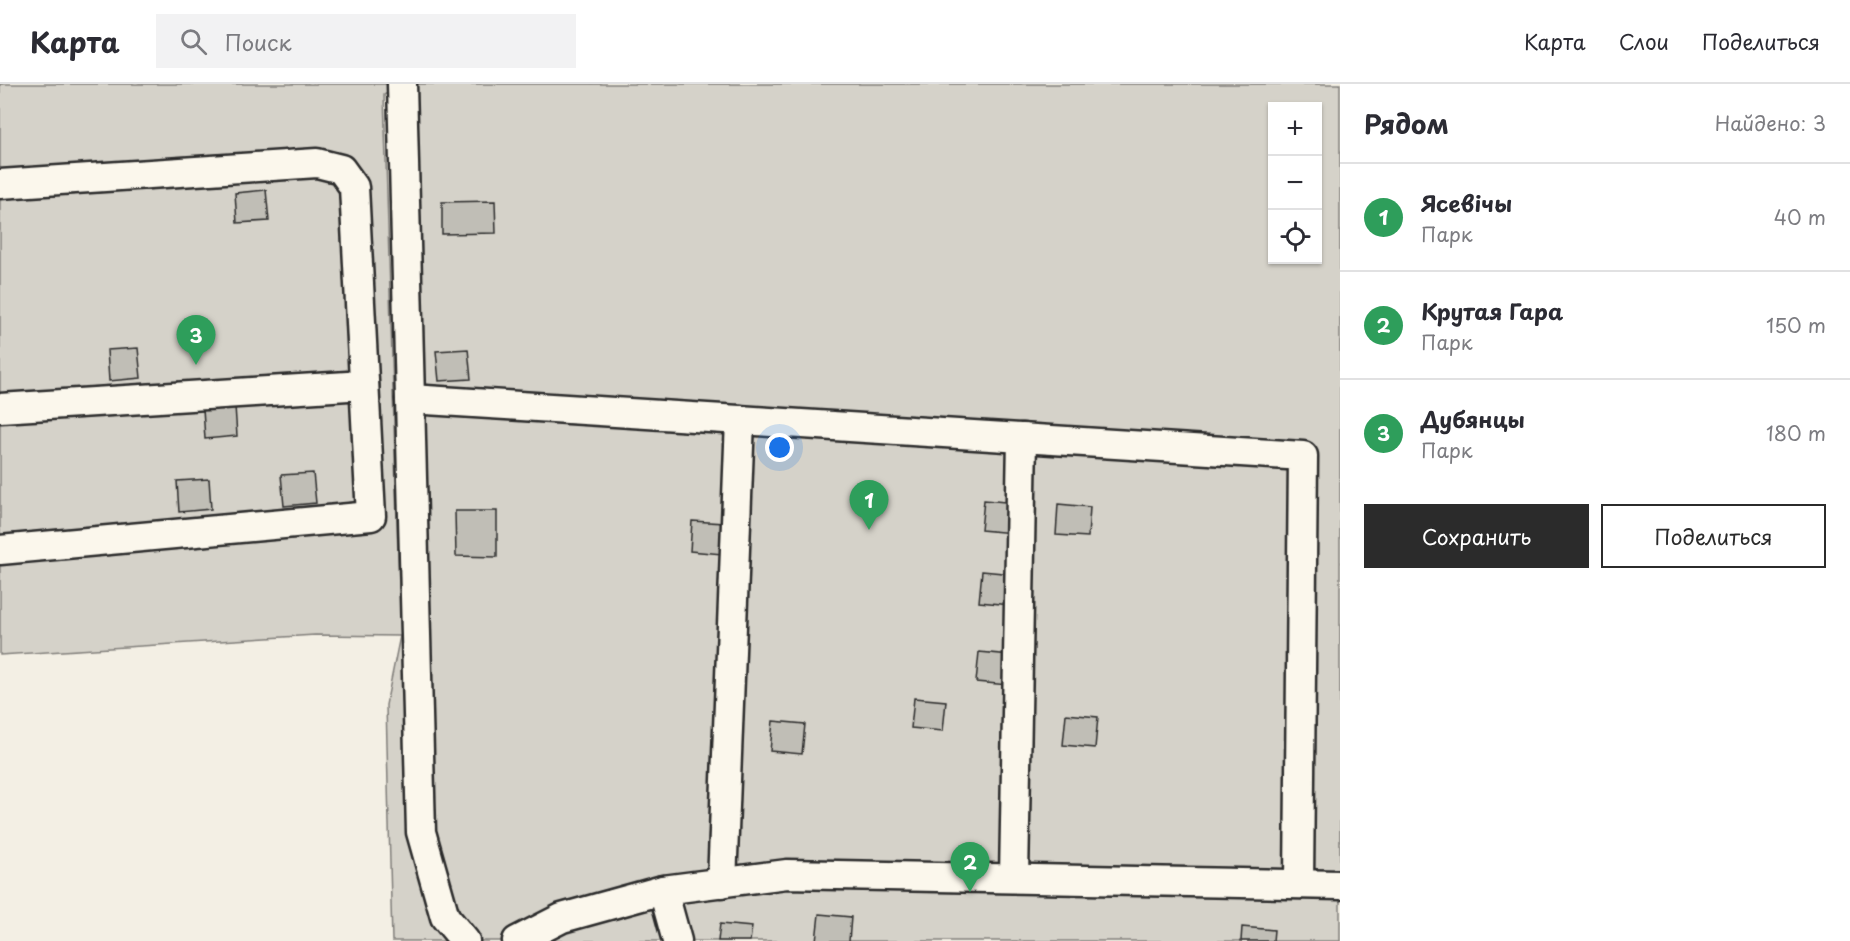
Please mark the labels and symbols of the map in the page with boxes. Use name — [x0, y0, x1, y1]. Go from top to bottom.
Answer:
pin: 3 — [176, 316, 216, 365]
your location — [765, 433, 794, 462]
pin: 1 — [850, 480, 888, 530]
pin: 2 — [950, 842, 990, 892]

